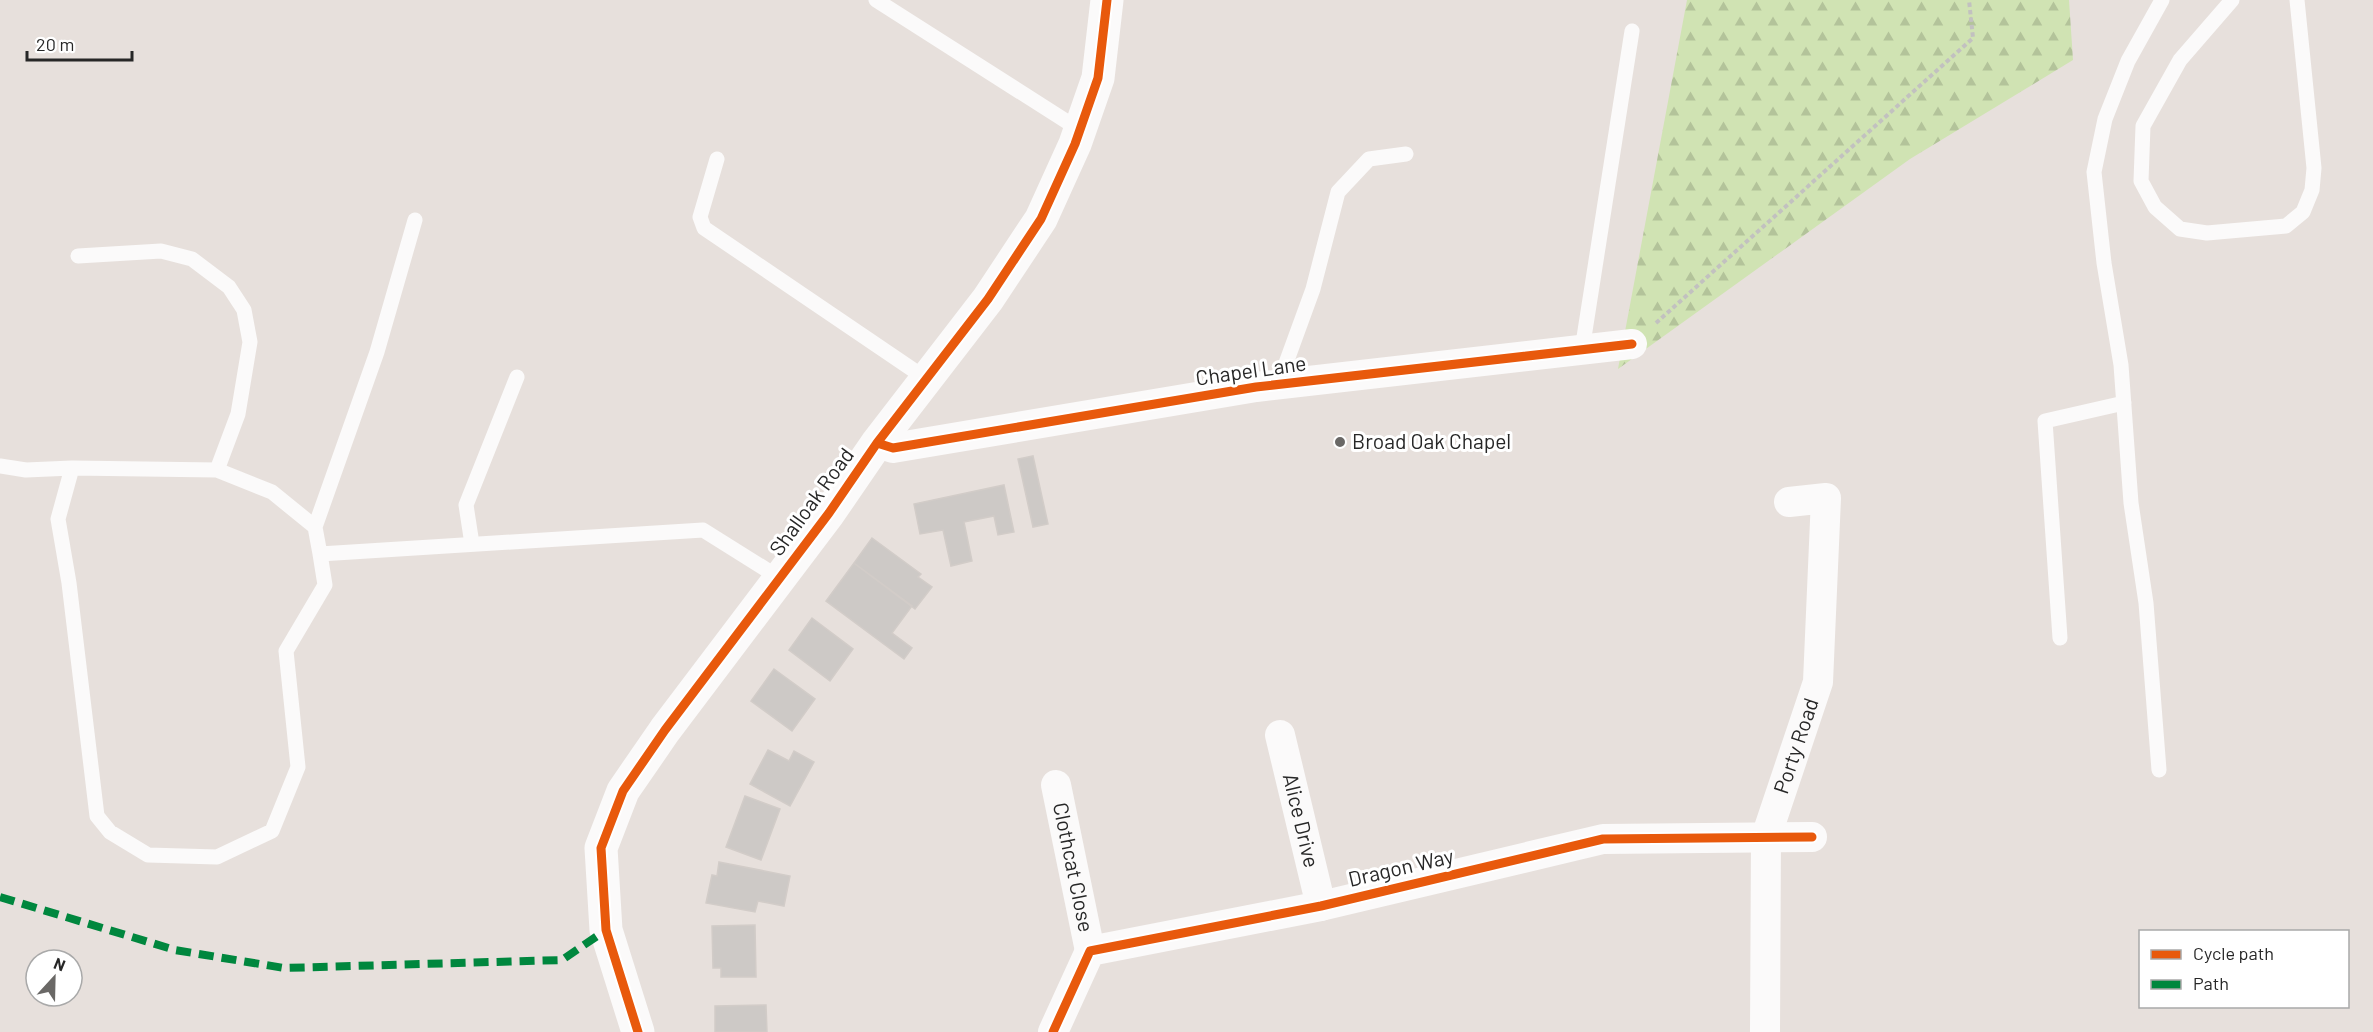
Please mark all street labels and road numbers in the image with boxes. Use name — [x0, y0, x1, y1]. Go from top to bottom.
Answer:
street label: Chapel Lane — [1194, 349, 1308, 390]
street label: Shalloak Road — [763, 442, 858, 560]
street label: Porty Road — [1767, 694, 1823, 797]
street label: Alice Drive — [1279, 771, 1325, 870]
street label: Clothcat Close — [1049, 800, 1100, 934]
street label: Dragon Way — [1346, 842, 1456, 891]

